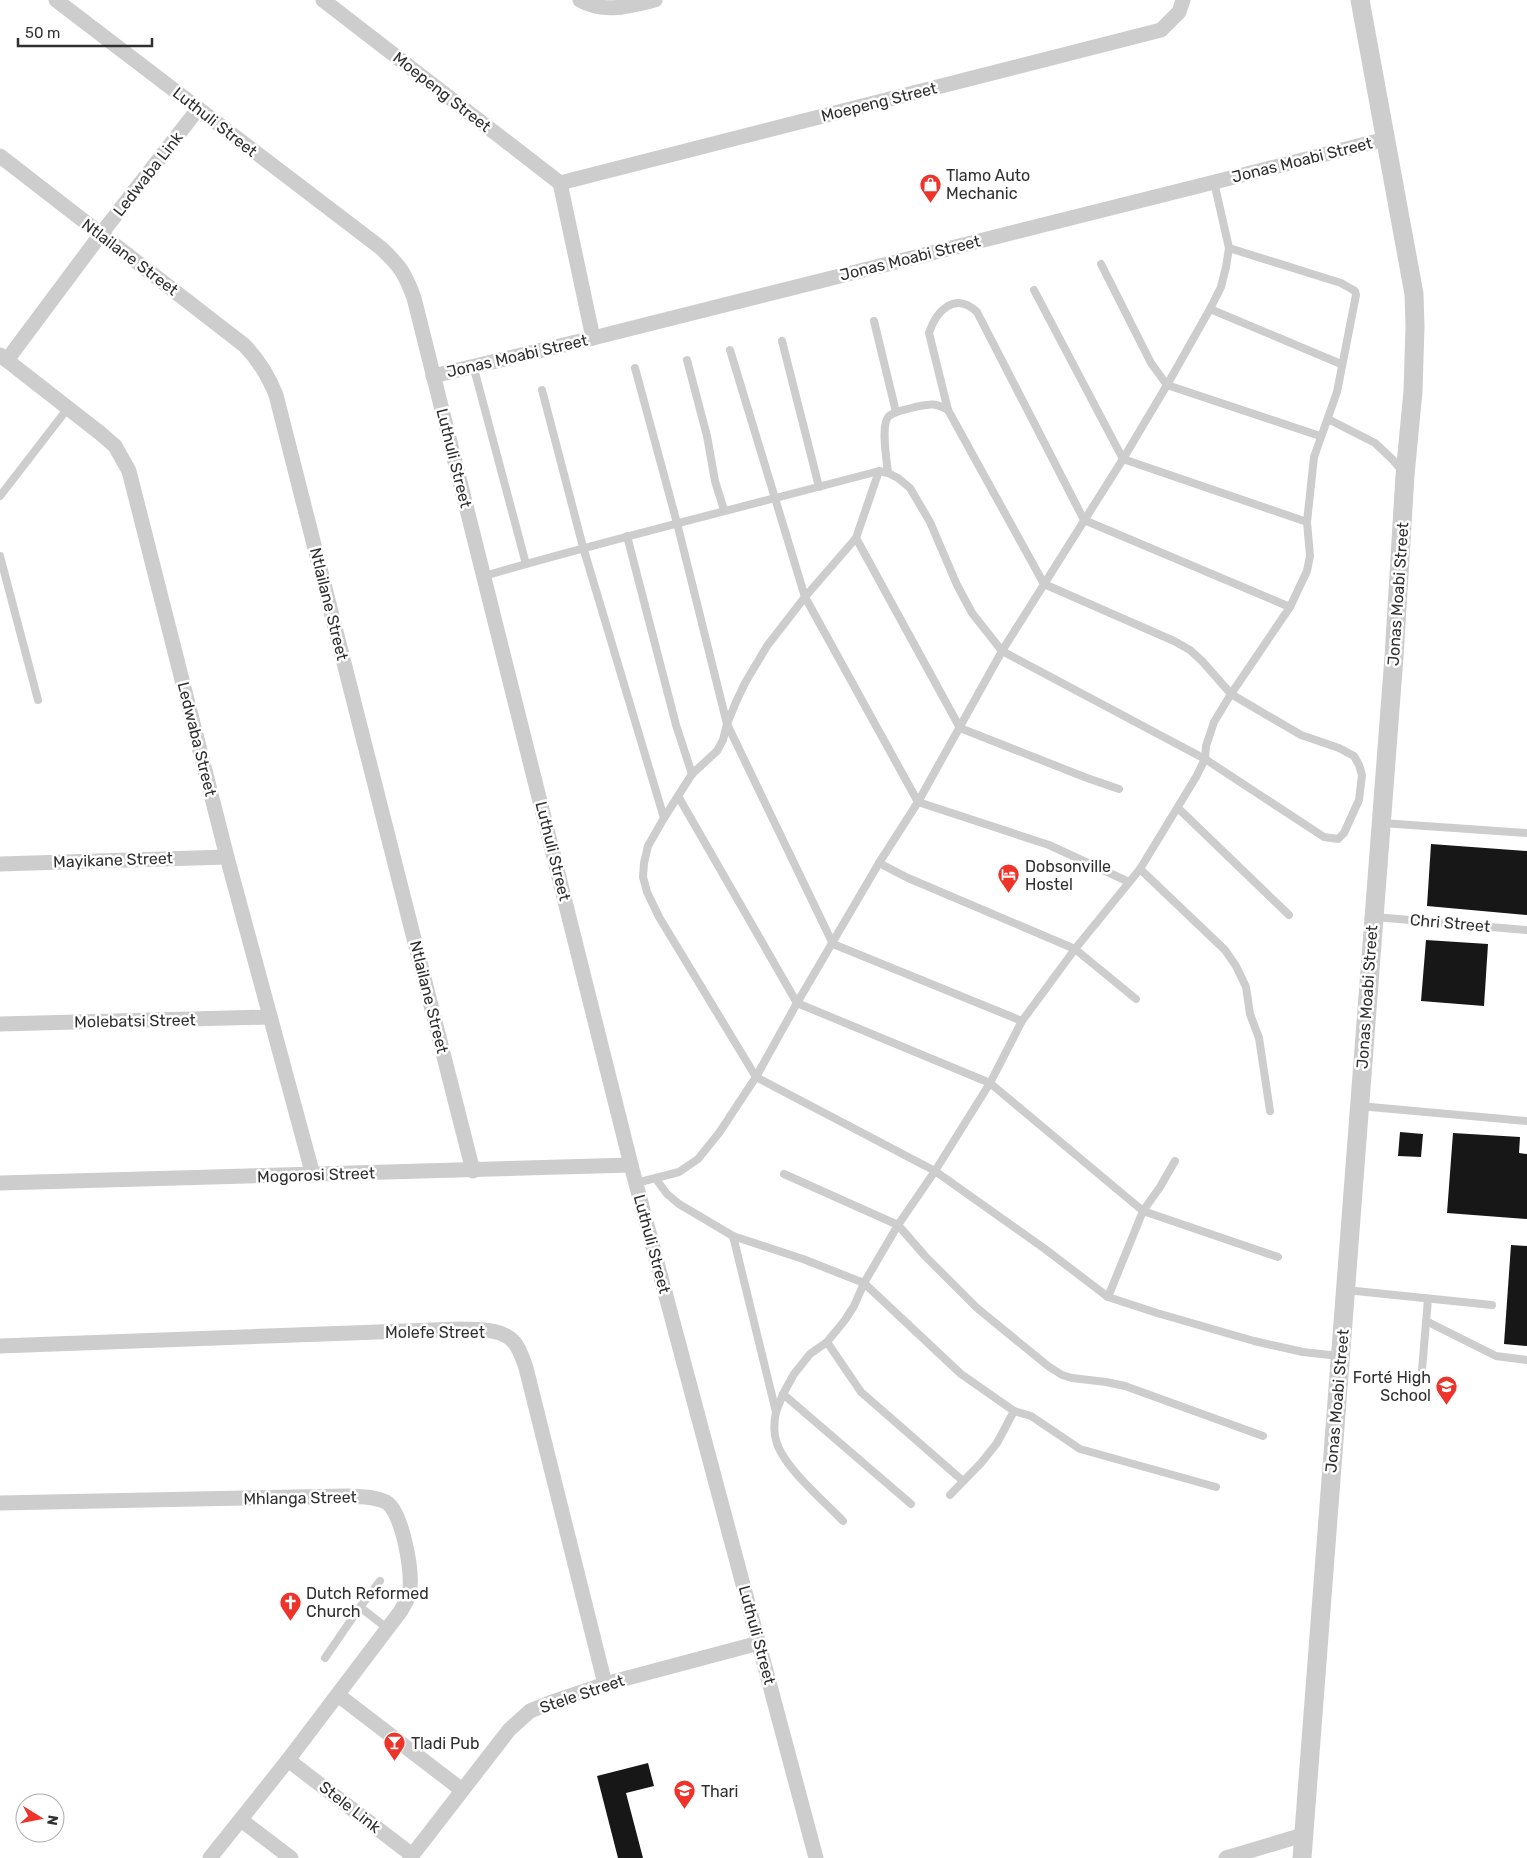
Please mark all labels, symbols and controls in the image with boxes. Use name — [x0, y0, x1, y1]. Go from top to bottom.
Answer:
scale bar — [18, 15, 151, 47]
text: 50 m — [25, 24, 60, 42]
street label: Moepeng Street — [389, 48, 495, 136]
street label: Moepeng Street — [819, 78, 939, 126]
street label: Luthuli Street — [169, 83, 261, 161]
street label: Ledwaba Link — [109, 127, 187, 220]
street label: Jonas Moabi Street — [1230, 133, 1374, 187]
place label: Tlamo Auto Mechanic — [946, 166, 1030, 203]
shop icon: Tlamo Auto Mechanic — [918, 172, 942, 203]
street label: Ntlailane Street — [78, 215, 182, 299]
street label: Jonas Moabi Street — [838, 231, 982, 285]
street label: Jonas Moabi Street — [445, 331, 589, 381]
street label: Luthuli Street — [432, 406, 476, 510]
street label: Jonas Moabi Street — [1383, 521, 1413, 667]
street label: Ntlailane Street — [306, 546, 352, 662]
street label: Ledwaba Street — [174, 680, 220, 798]
street label: Luthuli Street — [531, 799, 575, 903]
street label: Mayikane Street — [53, 848, 173, 872]
place label: Dobsonville Hostel — [1025, 857, 1111, 894]
hotel icon: Dobsonville Hostel — [997, 863, 1021, 894]
street label: Chri Street — [1409, 910, 1491, 936]
street label: Jonas Moabi Street — [1352, 924, 1382, 1070]
street label: Ntlailane Street — [406, 939, 452, 1055]
street label: Molebatsi Street — [74, 1010, 196, 1032]
street label: Mogorosi Street — [257, 1163, 375, 1187]
street label: Luthuli Street — [630, 1192, 674, 1296]
street label: Molefe Street — [385, 1323, 485, 1342]
street label: Jonas Moabi Street — [1321, 1328, 1353, 1474]
place label: Forté High School — [1353, 1368, 1431, 1405]
school or university icon: Forté High School — [1435, 1374, 1459, 1405]
street label: Mhlanga Street — [243, 1488, 357, 1508]
street label: Luthuli Street — [735, 1583, 779, 1687]
place label: Dutch Reformed Church — [306, 1584, 429, 1621]
church icon: Dutch Reformed Church — [278, 1590, 302, 1621]
street label: Stele Street — [537, 1671, 627, 1717]
bar icon: Tladi Pub — [383, 1731, 407, 1762]
place label: Tladi Pub — [411, 1734, 479, 1753]
street label: Stele Link — [315, 1777, 385, 1837]
school or university icon: Thari — [673, 1779, 697, 1810]
place label: Thari — [701, 1782, 738, 1801]
north arrow — [15, 1793, 65, 1843]
text: N — [43, 1814, 62, 1827]

